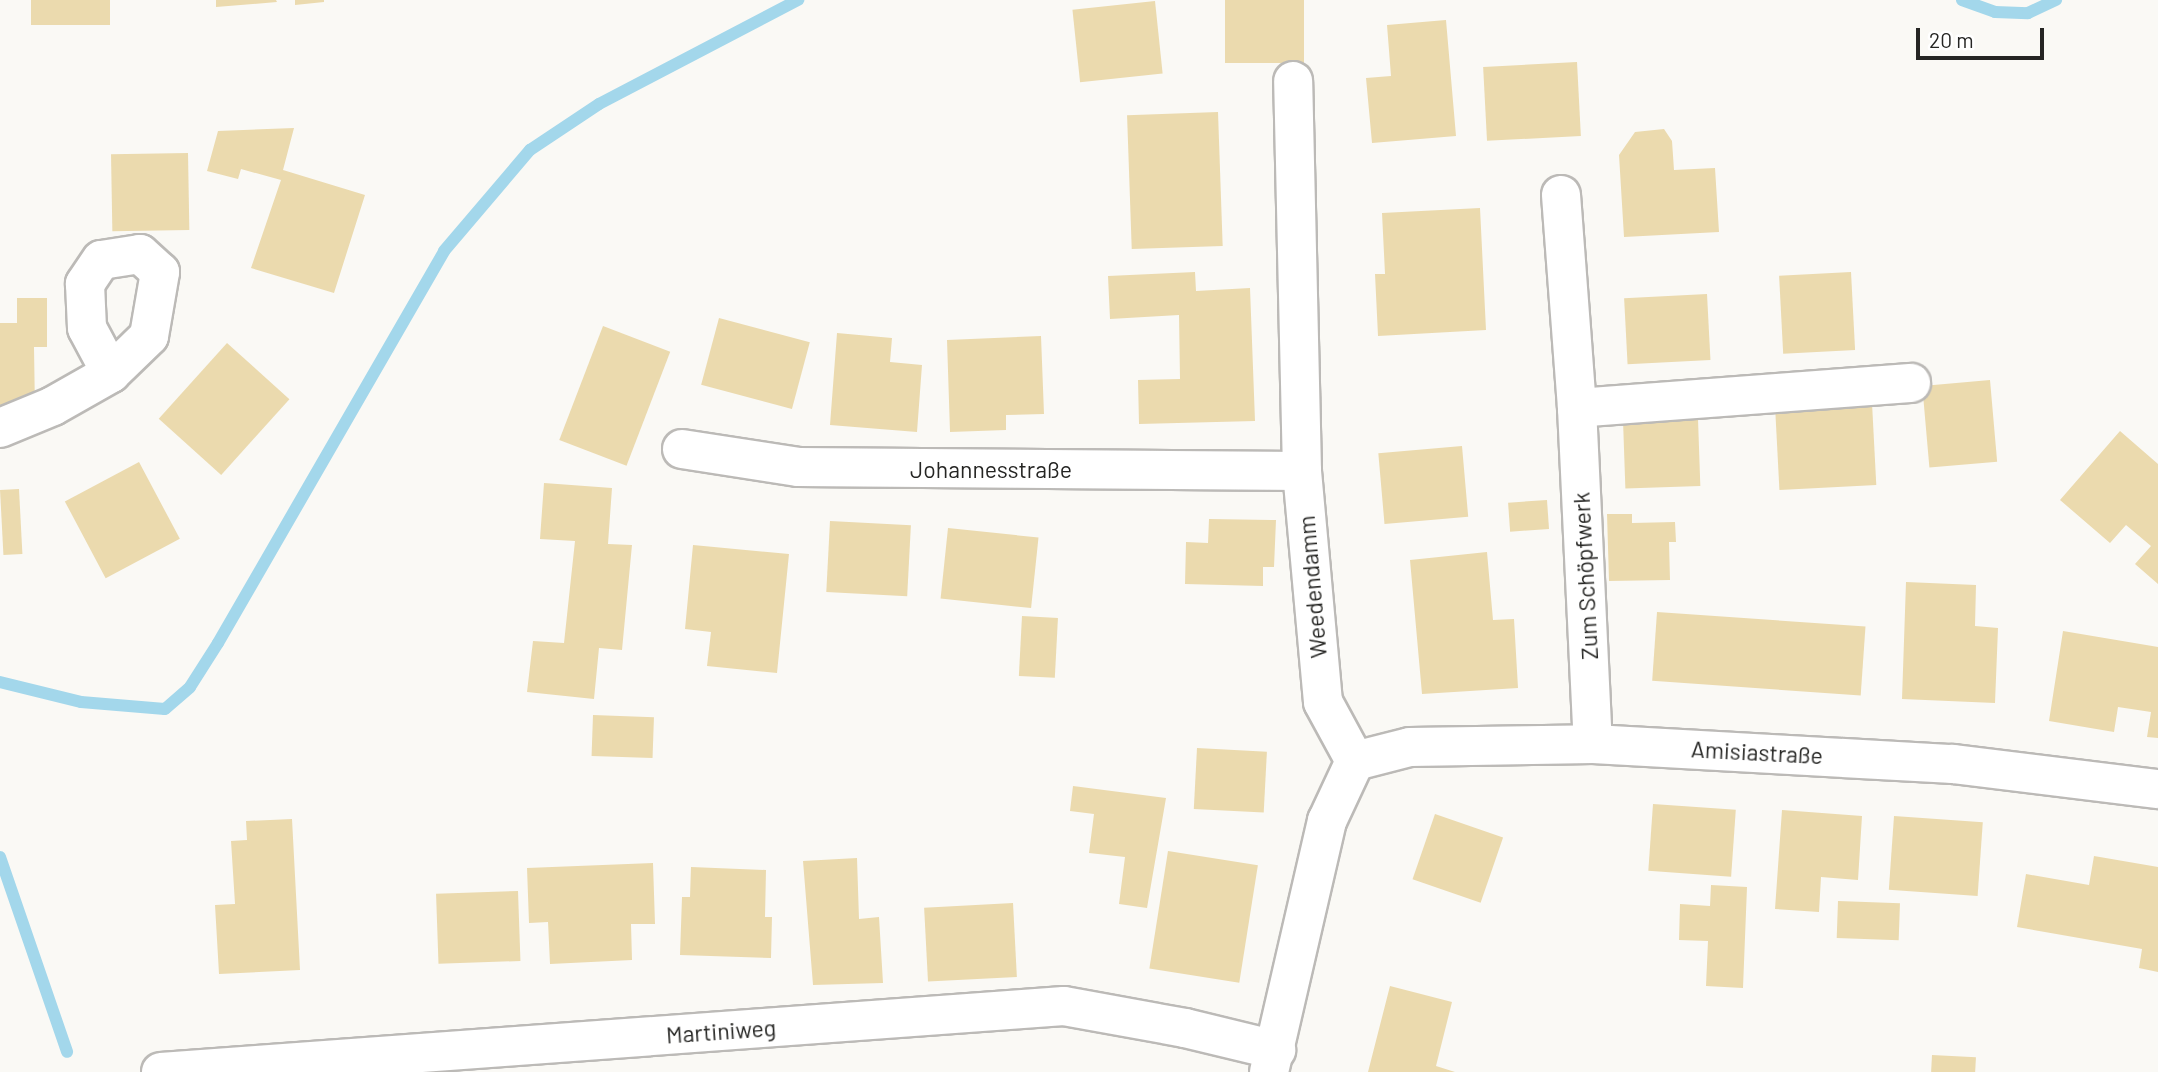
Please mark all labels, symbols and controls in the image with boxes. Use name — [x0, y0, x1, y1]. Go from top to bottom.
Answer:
scale bar — [1920, 14, 2048, 58]
text: 20 m — [1929, 27, 1974, 52]
street label: Johannesstraße — [910, 455, 1072, 483]
street label: Zum Schöpfwerk — [1567, 492, 1603, 660]
street label: Weedendamm — [1292, 515, 1332, 659]
street label: Amisiastraße — [1690, 735, 1824, 769]
street label: Martiniweg — [665, 1013, 777, 1049]

